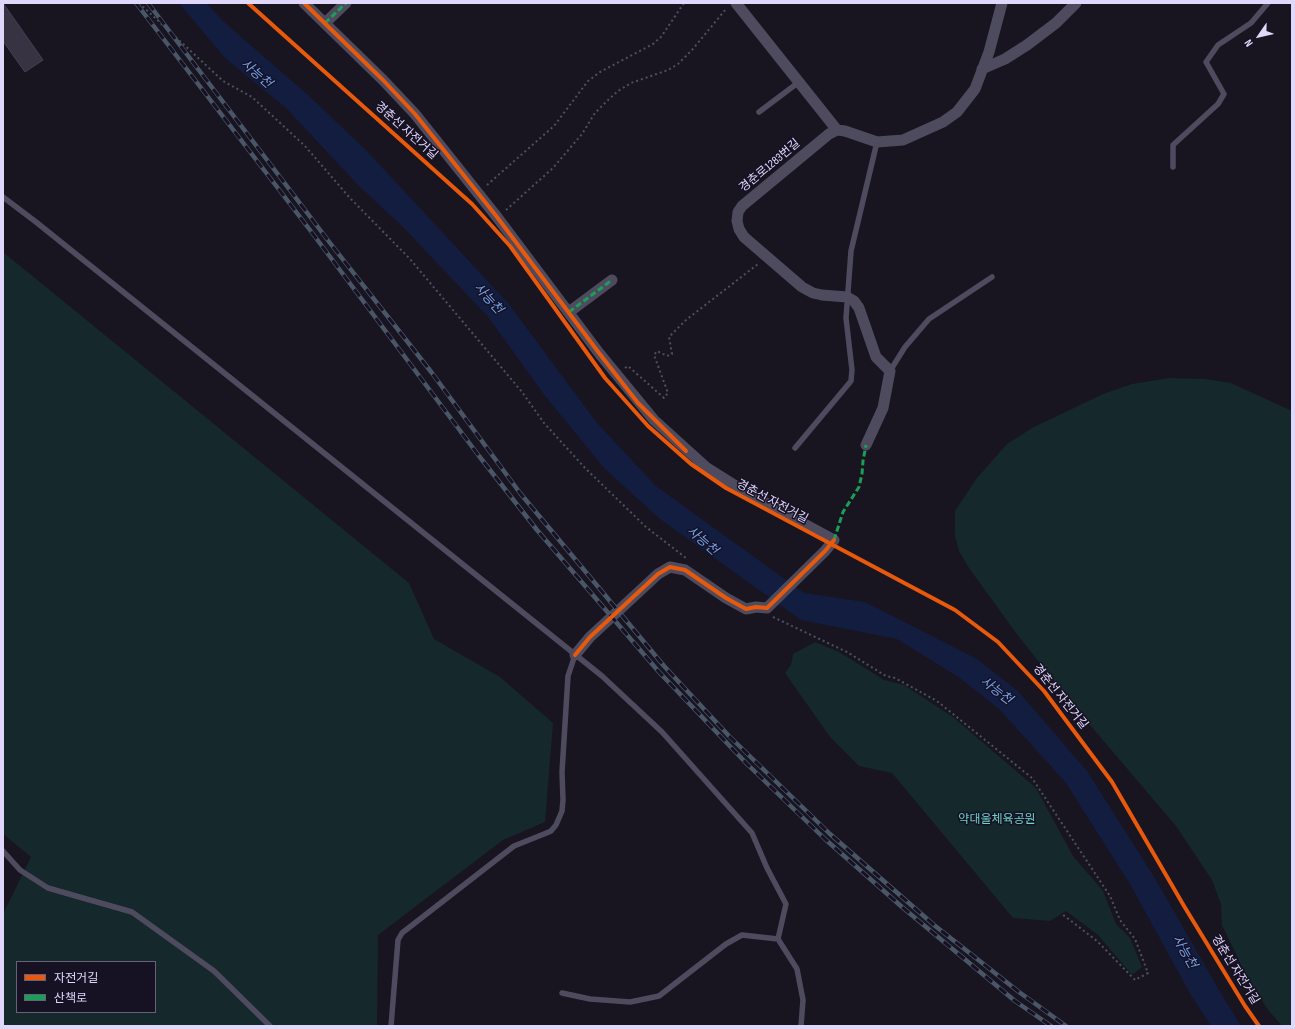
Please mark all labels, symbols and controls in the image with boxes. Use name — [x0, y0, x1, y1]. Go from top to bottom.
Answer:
north arrow — [1239, 16, 1279, 56]
text: N — [1242, 37, 1256, 49]
water label: 사능천 — [237, 56, 275, 92]
street label: 경춘선 자전거길 — [372, 99, 440, 163]
street label: 경춘로1283번길 — [737, 136, 803, 196]
water label: 사능천 — [470, 280, 506, 318]
street label: 경춘선 자전거길 — [734, 477, 810, 527]
water label: 사능천 — [683, 523, 721, 559]
street label: 경춘선 자전거길 — [1029, 662, 1091, 732]
water label: 사능천 — [977, 674, 1015, 708]
park label: 약대울체육공원 — [958, 813, 1036, 827]
water label: 사능천 — [1168, 933, 1200, 971]
street label: 경춘선 자전거길 — [1208, 933, 1262, 1007]
legend — [16, 961, 156, 1013]
text: 자전거길 — [54, 971, 98, 986]
text: 산책로 — [54, 991, 87, 1006]

